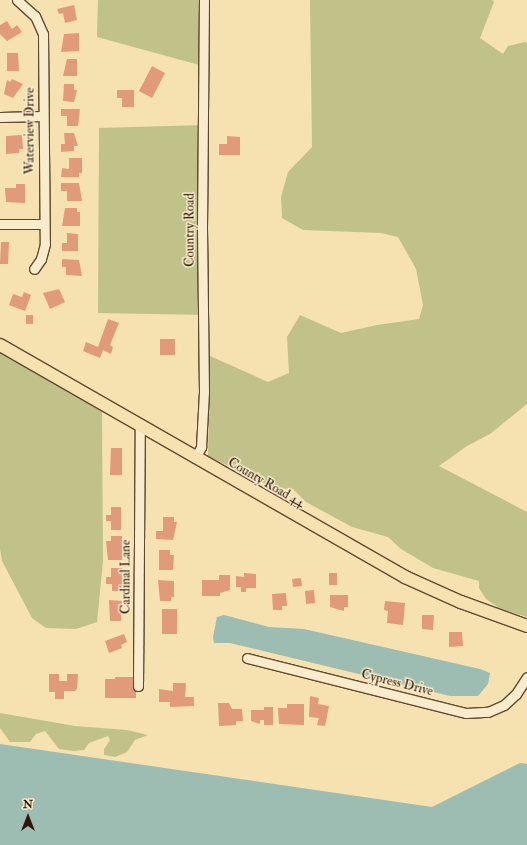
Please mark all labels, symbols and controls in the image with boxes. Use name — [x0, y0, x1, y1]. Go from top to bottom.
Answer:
street label: Waterview Drive — [22, 87, 38, 175]
street label: Country Road — [182, 193, 198, 267]
street label: County Road 44 — [225, 455, 307, 511]
street label: Cardinal Lane — [118, 540, 134, 614]
street label: Cypress Drive — [360, 667, 434, 699]
north arrow — [8, 797, 48, 837]
text: N — [23, 798, 33, 811]

